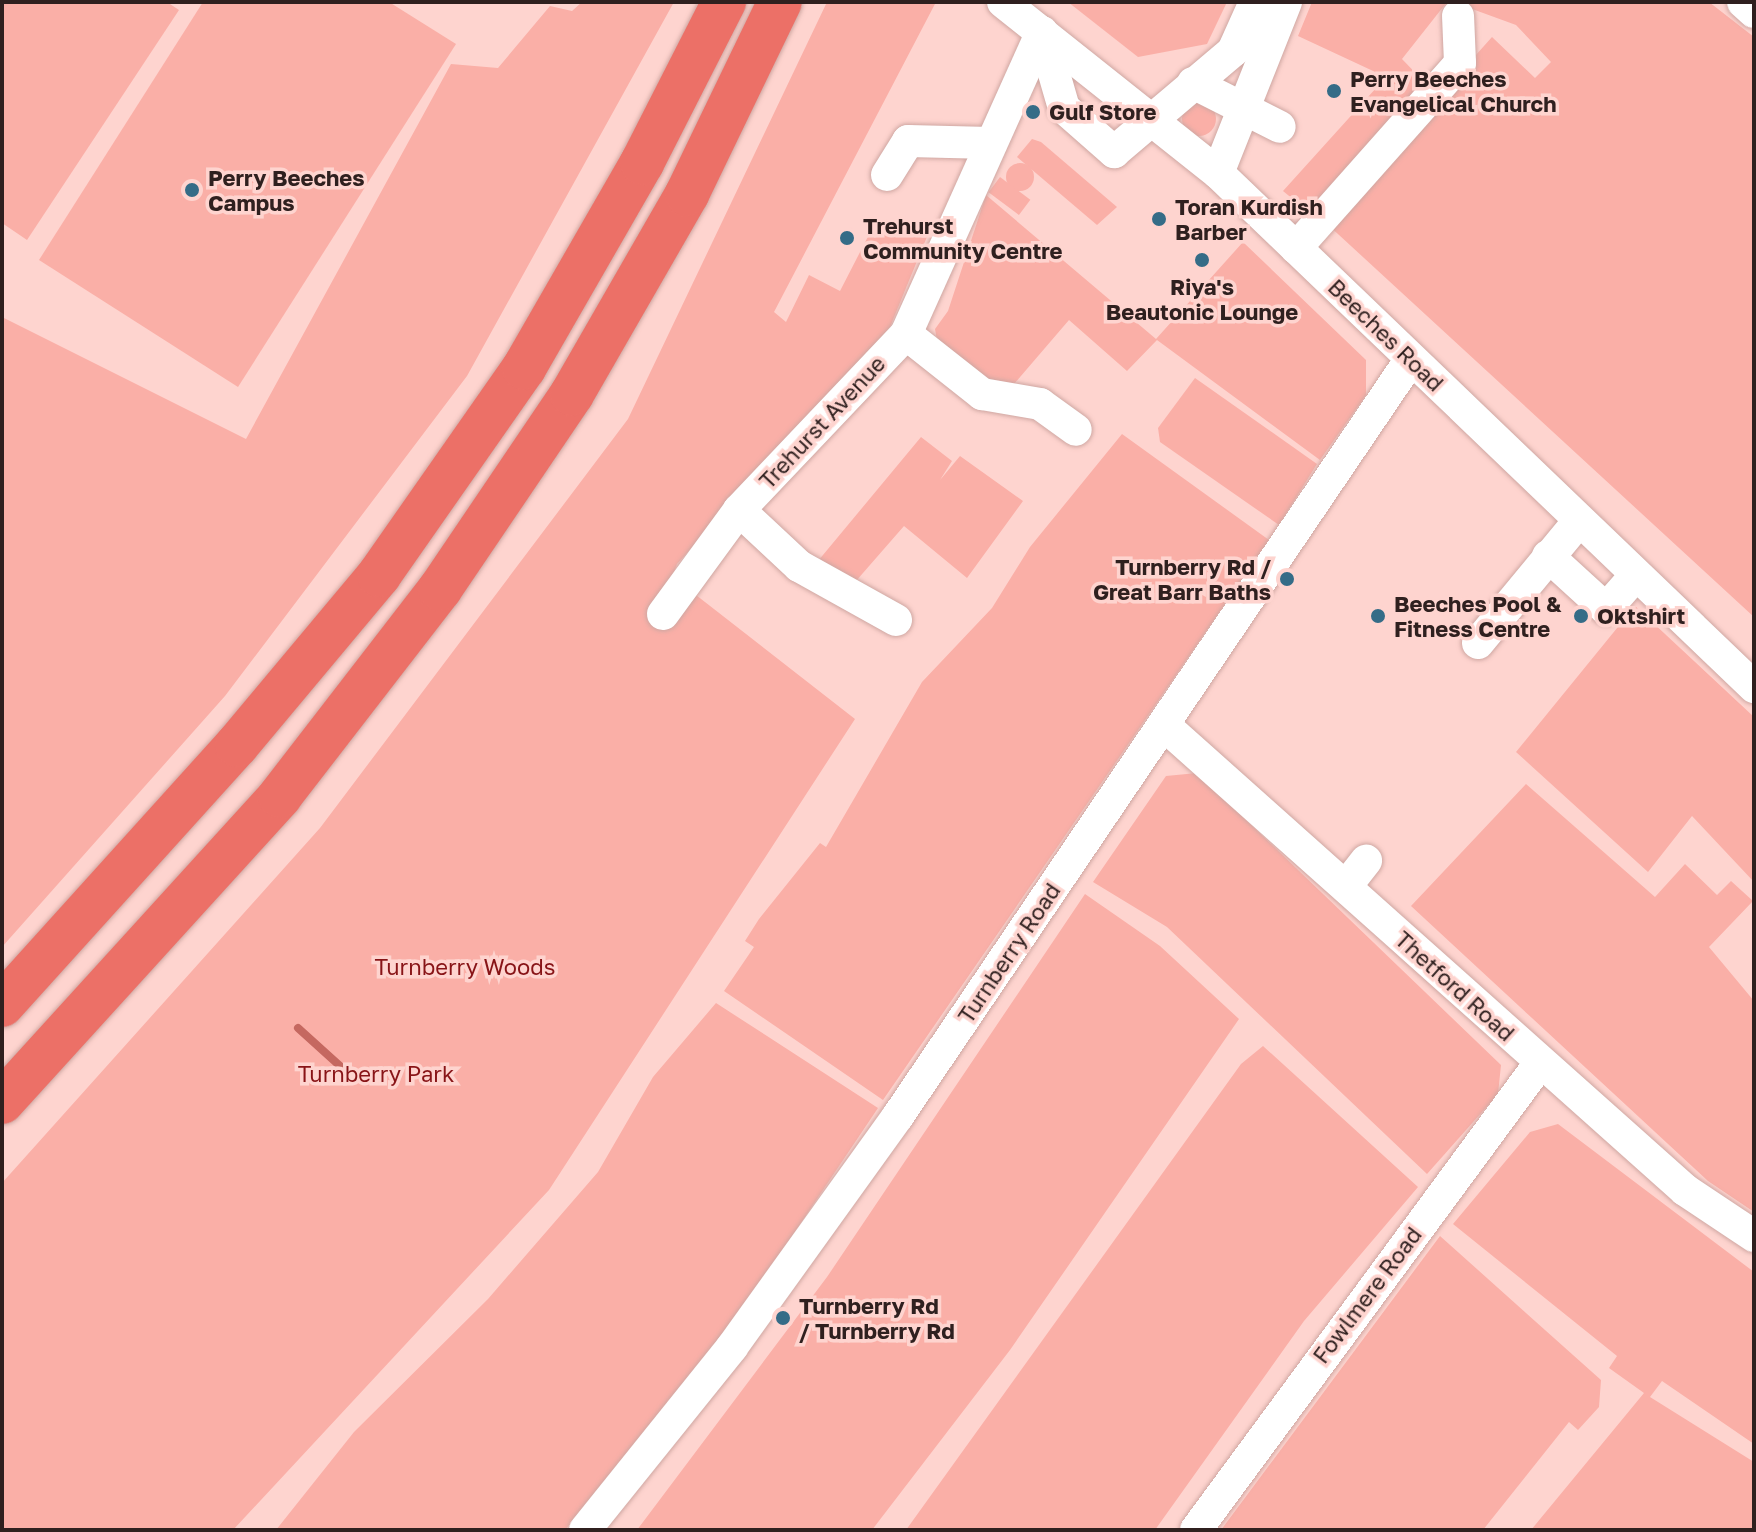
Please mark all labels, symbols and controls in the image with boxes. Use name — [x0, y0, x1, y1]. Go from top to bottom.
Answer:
place label: Perry Beeches Evangelical Church — [1350, 65, 1556, 116]
marker: Perry Beeches Evangelical Church — [1325, 82, 1343, 100]
place label: Gulf Store — [1049, 99, 1157, 125]
marker: Gulf Store — [1024, 103, 1042, 121]
place label: Perry Beeches Campus — [208, 164, 365, 216]
marker: Perry Beeches Campus — [183, 181, 201, 199]
place label: Toran Kurdish Barber — [1175, 193, 1323, 244]
marker: Toran Kurdish Barber — [1150, 210, 1168, 228]
place label: Trehurst Community Centre — [863, 212, 1062, 264]
marker: Trehurst Community Centre — [838, 229, 856, 247]
marker: Riya's Beautonic Lounge — [1193, 251, 1211, 269]
place label: Riya's Beautonic Lounge — [1106, 273, 1298, 324]
street label: Beeches Road — [1323, 274, 1449, 396]
street label: Trehurst Avenue — [754, 350, 890, 494]
place label: Turnberry Rd / Great Barr Baths — [1093, 553, 1271, 604]
marker: Turnberry Rd / Great Barr Baths — [1278, 570, 1296, 588]
place label: Beeches Pool & Fitness Centre — [1394, 590, 1562, 642]
place label: Oktshirt — [1597, 603, 1685, 629]
marker: Beeches Pool & Fitness Centre — [1369, 607, 1387, 625]
marker: Oktshirt — [1572, 607, 1590, 625]
street label: Turnberry Road — [953, 878, 1065, 1028]
street label: Thetford Road — [1390, 926, 1520, 1046]
park label: Turnberry Woods — [375, 954, 555, 980]
park label: Turnberry Park — [298, 1061, 454, 1087]
street label: Fowlmere Road — [1307, 1222, 1427, 1368]
place label: Turnberry Rd / Turnberry Rd — [799, 1292, 955, 1344]
marker: Turnberry Rd / Turnberry Rd — [774, 1309, 792, 1327]

